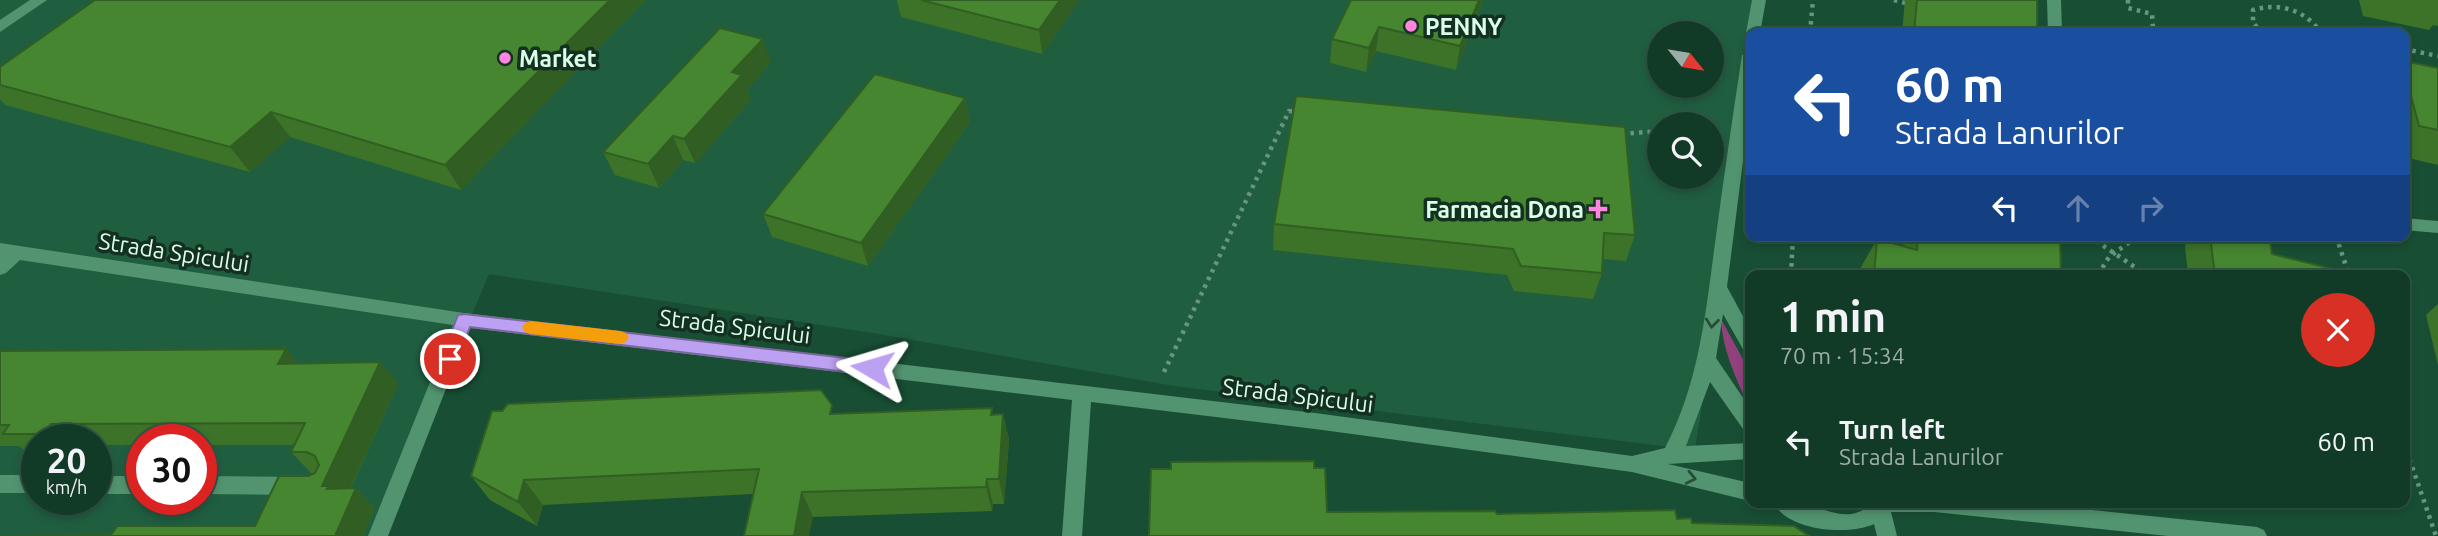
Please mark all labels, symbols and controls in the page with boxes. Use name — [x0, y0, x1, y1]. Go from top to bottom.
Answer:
place label: PENNY — [1425, 14, 1503, 39]
marker: PENNY — [1403, 18, 1419, 34]
north arrow — [1647, 21, 1724, 98]
map controls — [1647, 21, 1724, 189]
place label: Market — [519, 46, 597, 71]
marker: Market — [497, 50, 513, 66]
icon: left — [1780, 56, 1871, 147]
text: 60 m — [1895, 56, 2004, 111]
button: search — [1647, 112, 1724, 189]
text: Strada Lanurilor — [1895, 114, 2124, 150]
icon: left — [1986, 189, 2024, 227]
icon: ahead — [2059, 189, 2097, 227]
icon: right — [2132, 189, 2170, 227]
place label: Farmacia Dona — [1425, 197, 1584, 222]
marker: Farmacia Dona — [1590, 201, 1606, 217]
street label: Strada Spicului — [97, 228, 251, 276]
text: 1 min — [1780, 293, 1886, 340]
button: close — [2301, 293, 2375, 367]
street label: Strada Spicului — [658, 304, 812, 348]
one-way arrow — [1705, 317, 1720, 329]
pin — [420, 329, 480, 389]
position arrow — [835, 331, 909, 405]
icon: arrive — [431, 340, 469, 378]
text: 70 m · 15:34 — [1780, 343, 1905, 368]
street label: Strada Spicului — [1221, 373, 1375, 417]
text: Turn left — [1839, 415, 1945, 444]
icon: left — [1780, 423, 1818, 461]
speed limit sign: 30 — [126, 424, 217, 515]
text: 60 m — [2317, 427, 2375, 456]
text: 20 — [47, 440, 86, 480]
text: Strada Lanurilor — [1839, 444, 2003, 469]
one-way arrow — [1685, 470, 1697, 484]
text: km/h — [46, 477, 87, 497]

